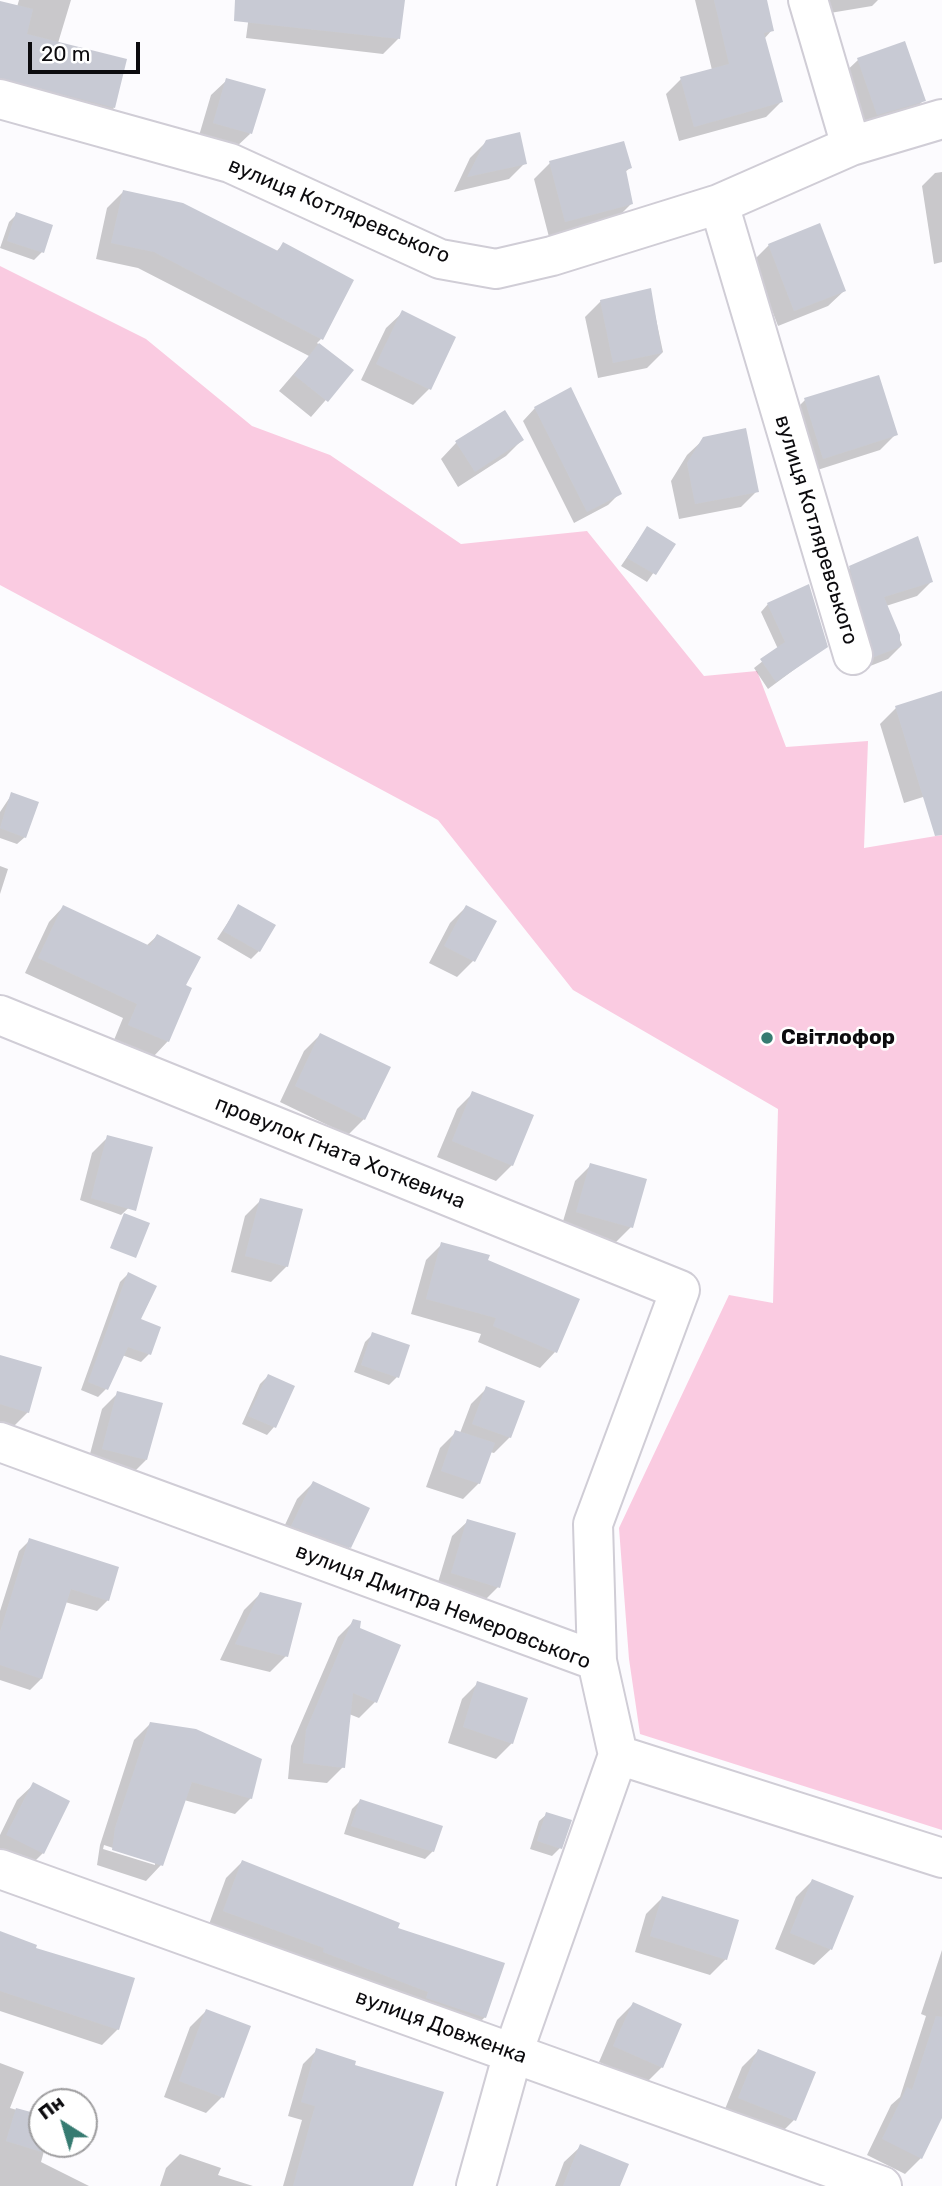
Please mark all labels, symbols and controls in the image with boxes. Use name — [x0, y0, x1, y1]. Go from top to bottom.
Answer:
scale bar — [32, 28, 144, 72]
text: 20 m — [41, 41, 90, 66]
street label: вулиця Котляревського — [224, 153, 454, 269]
street label: вулиця Котляревського — [769, 412, 863, 648]
place label: Світлофор — [781, 1025, 895, 1051]
marker: Світлофор — [759, 1030, 775, 1046]
street label: провулок Гната Хоткевича — [211, 1091, 469, 1215]
street label: вулиця Дмитра Немеровського — [292, 1539, 594, 1675]
street label: вулиця Довженка — [352, 1984, 530, 2070]
north arrow — [28, 2088, 98, 2158]
text: Пн — [34, 2090, 69, 2125]

